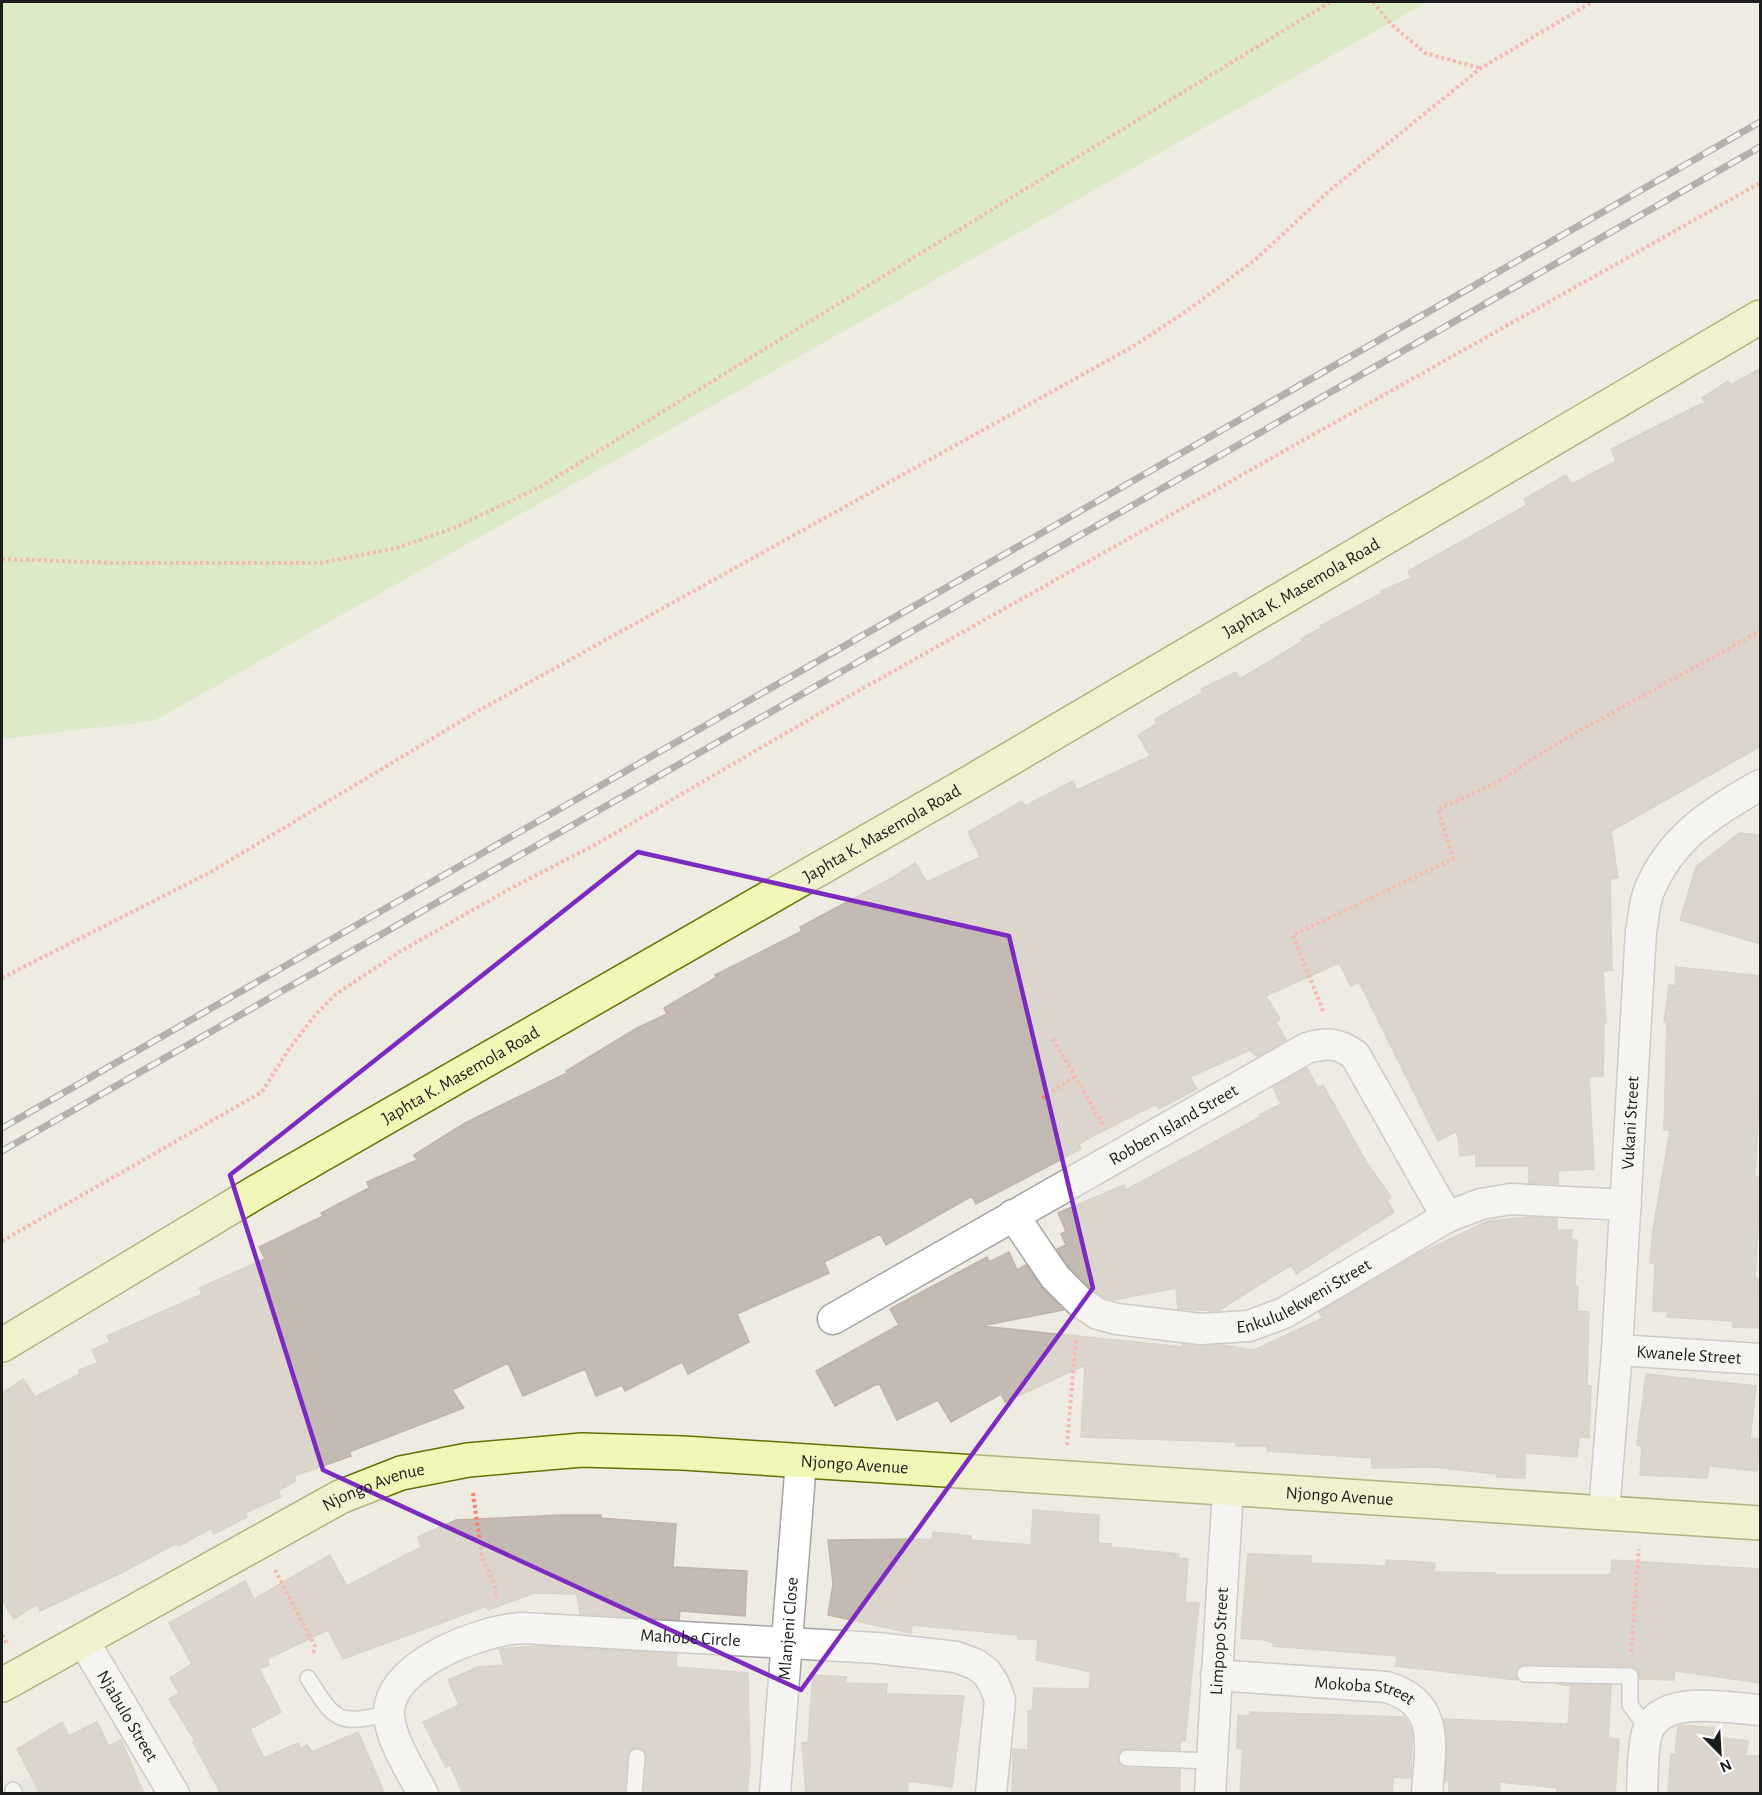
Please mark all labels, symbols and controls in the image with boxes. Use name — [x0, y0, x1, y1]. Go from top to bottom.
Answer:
street label: Japhta K. Masemola Road — [1220, 535, 1383, 641]
street label: Japhta K. Masemola Road — [800, 782, 964, 886]
street label: Japhta K. Masemola Road — [379, 1024, 543, 1128]
street label: Vukani Street — [1619, 1076, 1643, 1170]
street label: Robben Island Street — [1106, 1081, 1241, 1169]
street label: Enkululekweni Street — [1236, 1256, 1375, 1337]
street label: Kwanele Street — [1636, 1343, 1742, 1368]
street label: Njongo Avenue — [800, 1453, 909, 1478]
street label: Njongo Avenue — [320, 1461, 426, 1515]
street label: Njongo Avenue — [1285, 1484, 1394, 1509]
street label: Mlanjeni Close — [776, 1576, 802, 1681]
street label: Limpopo Street — [1208, 1587, 1232, 1696]
street label: Mahobe Circle — [640, 1627, 741, 1650]
street label: Njabulo Street — [93, 1668, 161, 1765]
street label: Mokoba Street — [1314, 1674, 1418, 1709]
north arrow — [1690, 1723, 1750, 1783]
text: N — [1717, 1756, 1734, 1775]

